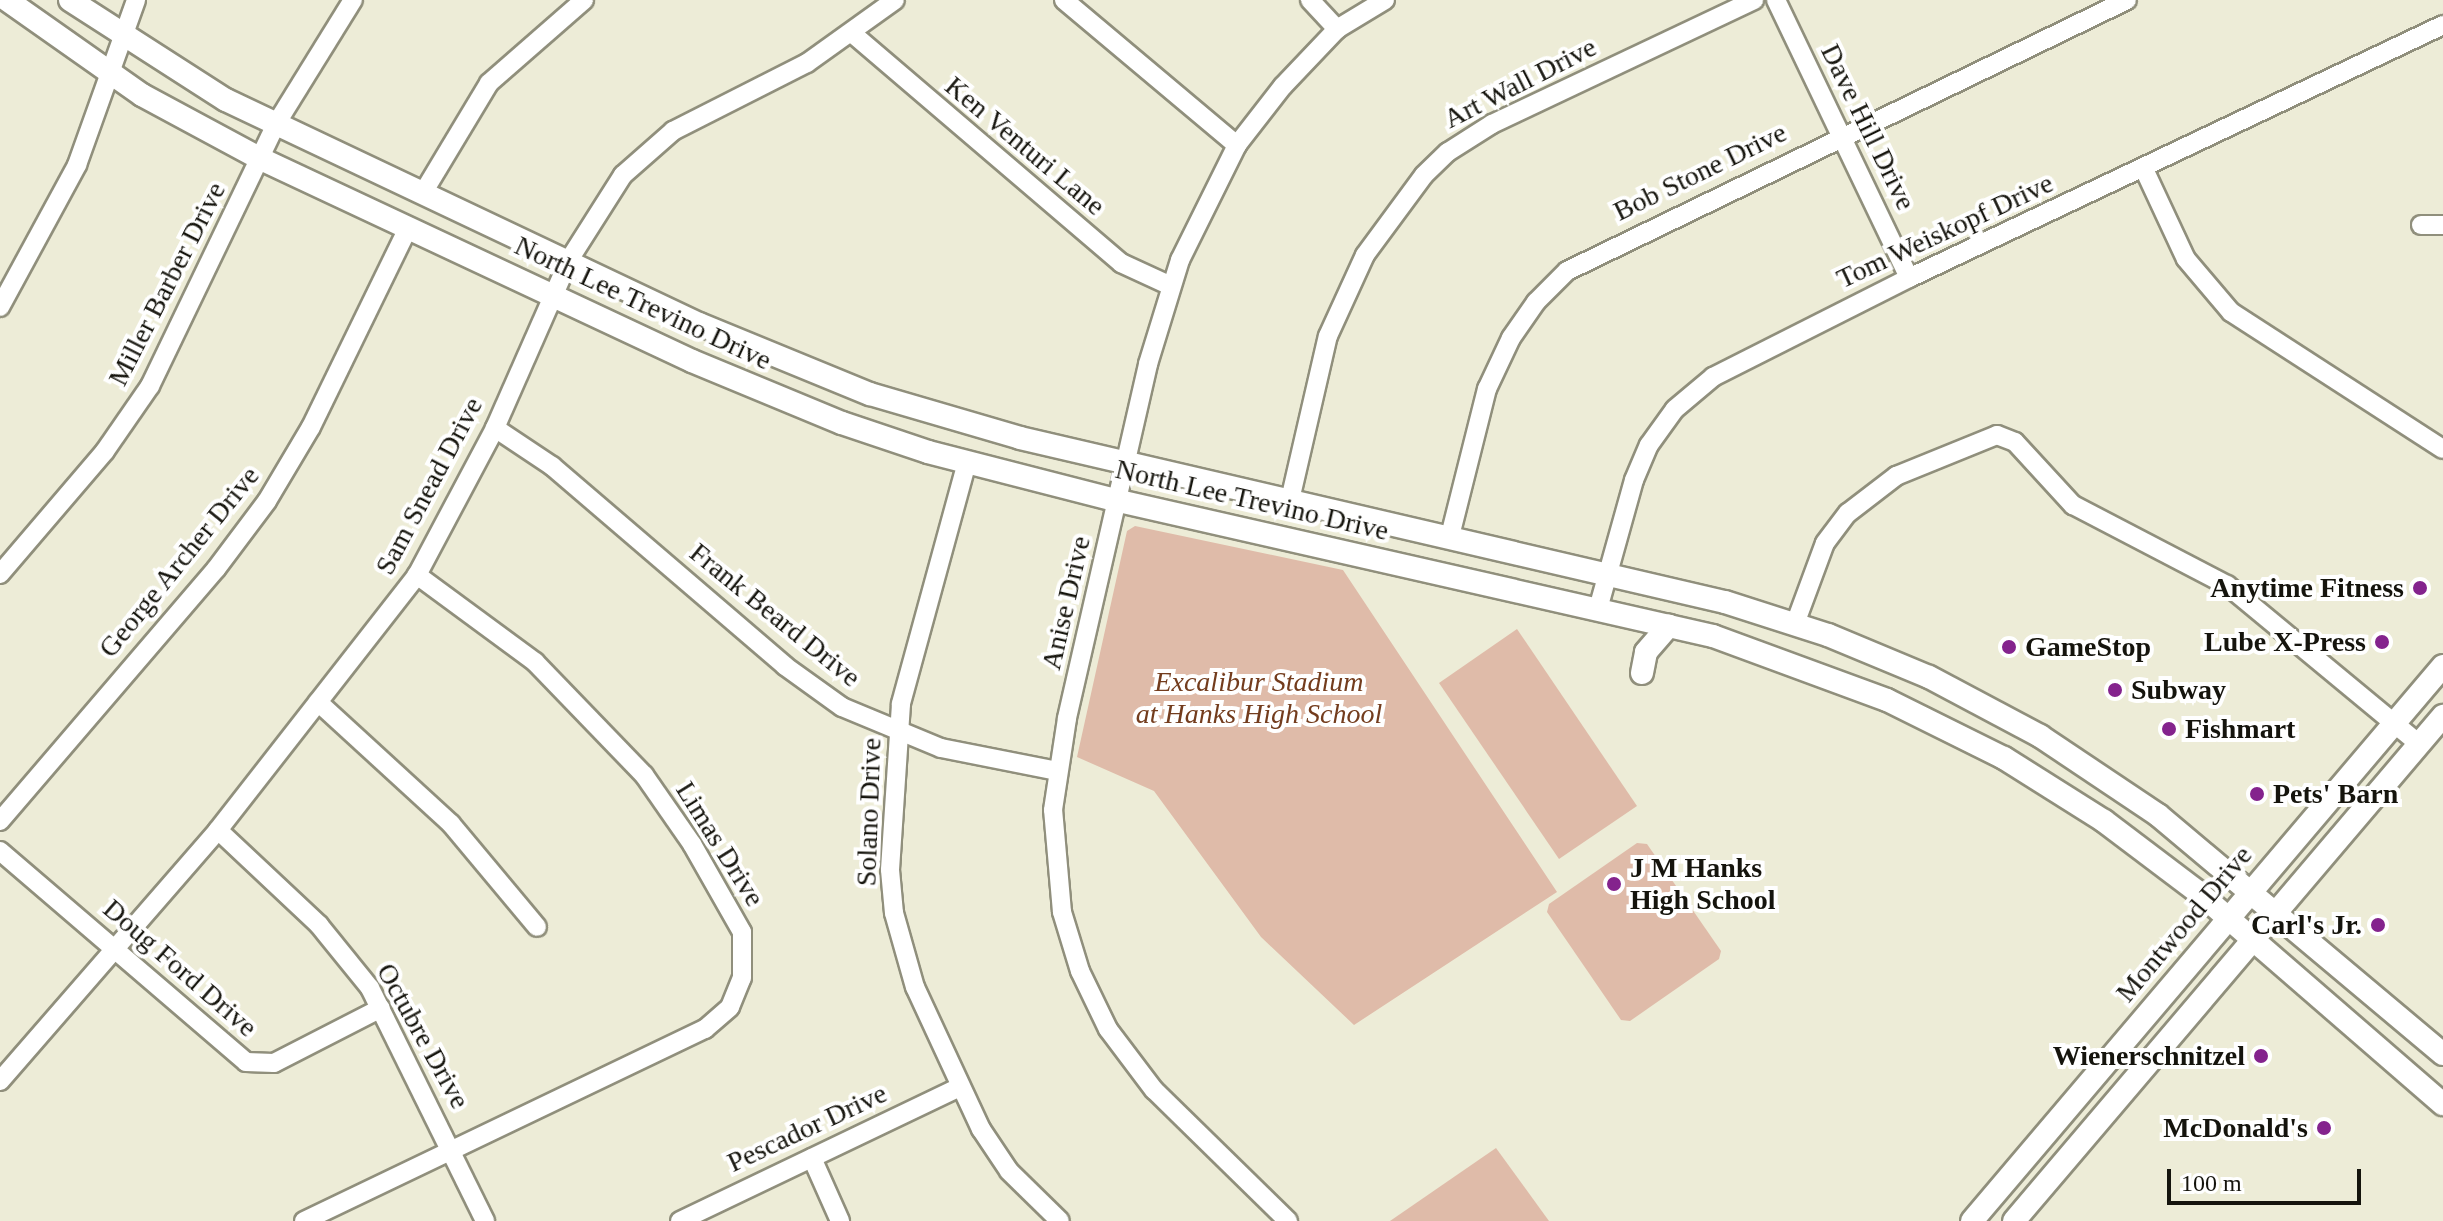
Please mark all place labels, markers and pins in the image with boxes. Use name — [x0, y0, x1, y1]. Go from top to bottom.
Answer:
place label: Anytime Fitness — [2210, 571, 2404, 605]
marker: Anytime Fitness — [2411, 579, 2429, 597]
place label: Lube X-Press — [2204, 625, 2366, 659]
place label: GameStop — [2025, 630, 2151, 664]
marker: Lube X-Press — [2373, 633, 2391, 651]
marker: GameStop — [2000, 638, 2018, 656]
place label: Subway — [2131, 673, 2226, 707]
marker: Subway — [2106, 681, 2124, 699]
place label: Fishmart — [2185, 712, 2295, 746]
marker: Fishmart — [2160, 720, 2178, 738]
place label: Pets' Barn — [2273, 777, 2398, 811]
marker: Pets' Barn — [2248, 785, 2266, 803]
place label: J M Hanks High School — [1630, 851, 1775, 917]
marker: J M Hanks High School — [1605, 875, 1623, 893]
place label: Carl's Jr. — [2251, 908, 2362, 942]
marker: Carl's Jr. — [2369, 916, 2387, 934]
place label: Wienerschnitzel — [2053, 1039, 2245, 1073]
marker: Wienerschnitzel — [2252, 1047, 2270, 1065]
place label: McDonald's — [2163, 1111, 2308, 1145]
marker: McDonald's — [2315, 1119, 2333, 1137]

